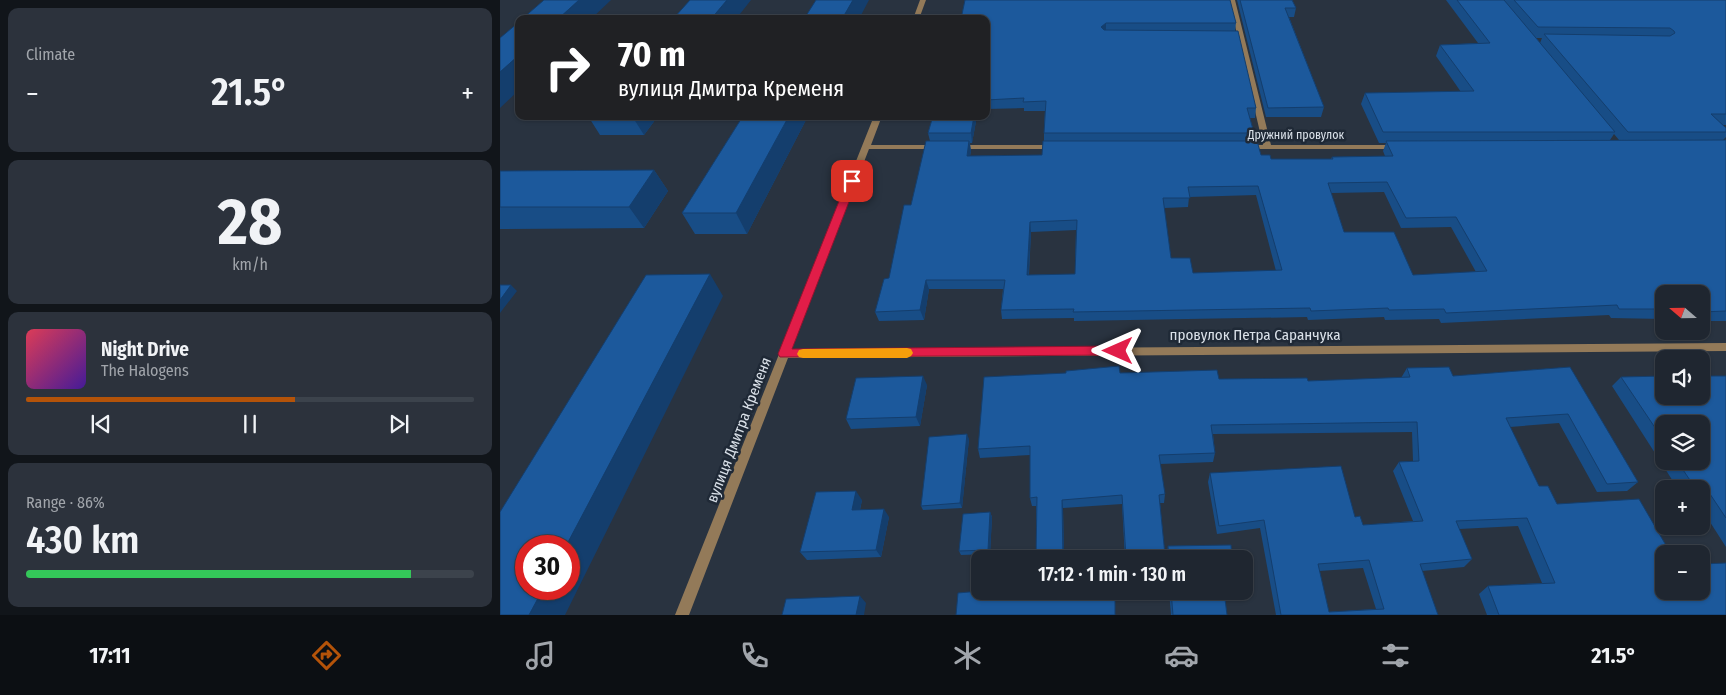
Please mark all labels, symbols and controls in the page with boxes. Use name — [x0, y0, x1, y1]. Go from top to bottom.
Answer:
text: 70 m — [618, 33, 686, 75]
icon: right — [535, 35, 600, 100]
text: Climate — [26, 45, 75, 64]
text: 21.5° — [211, 69, 289, 115]
text: вулиця Дмитра Кременя — [618, 75, 844, 102]
text: − — [26, 77, 39, 110]
text: + — [461, 77, 474, 110]
street label: Дружний провулок — [1247, 128, 1345, 142]
pin — [831, 160, 873, 202]
icon: arrive — [838, 167, 866, 195]
text: 28 — [218, 183, 282, 261]
text: km/h — [232, 255, 268, 274]
north arrow — [1655, 285, 1710, 340]
map controls — [1655, 285, 1710, 600]
position arrow — [1091, 324, 1143, 376]
street label: провулок Петра Саранчука — [1169, 326, 1341, 344]
text: Night Drive — [101, 338, 189, 361]
button: sound — [1655, 350, 1710, 405]
street label: вулиця Дмитра Кременя — [703, 355, 775, 505]
text: The Halogens — [101, 361, 189, 380]
icon: previous — [87, 410, 115, 438]
icon: pause — [236, 410, 264, 438]
icon: next — [385, 410, 413, 438]
button: layers — [1655, 415, 1710, 470]
button: + — [1655, 480, 1710, 535]
text: Range · 86% — [26, 493, 105, 512]
text: 430 km — [26, 517, 139, 563]
speed limit sign: 30 — [515, 535, 580, 600]
button: − — [1655, 545, 1710, 600]
text: 17:12 · 1 min · 130 m — [1038, 563, 1186, 586]
icon: directions — [309, 638, 344, 673]
icon: music — [523, 638, 558, 673]
icon: phone — [737, 638, 772, 673]
icon: climate — [950, 638, 985, 673]
icon: car — [1164, 638, 1199, 673]
icon: filters — [1378, 638, 1413, 673]
text: 17:11 — [89, 642, 131, 669]
text: 21.5° — [1591, 642, 1637, 669]

